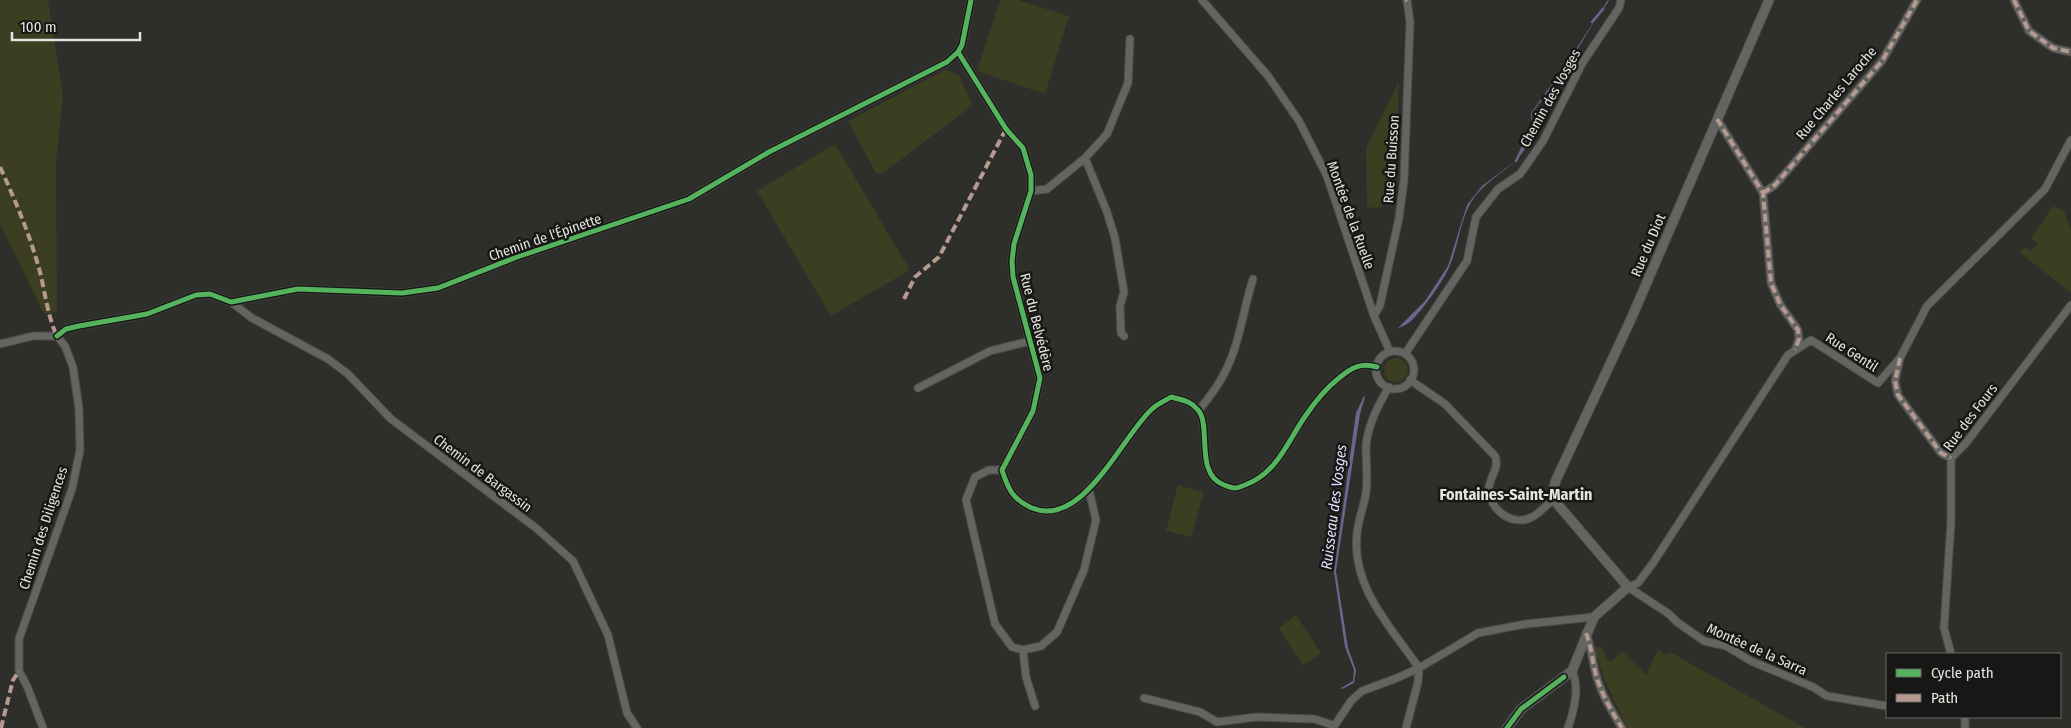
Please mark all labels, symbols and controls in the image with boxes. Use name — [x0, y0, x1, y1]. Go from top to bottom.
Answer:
scale bar — [12, 10, 140, 42]
text: 100 m — [20, 18, 57, 36]
street label: Rue Charles Laroche — [1793, 43, 1880, 143]
street label: Chemin des Vosges — [1517, 46, 1584, 150]
street label: Rue du Buisson — [1380, 114, 1403, 204]
street label: Montée de la Ruelle — [1323, 159, 1378, 272]
street label: Chemin de l'Épinette — [486, 209, 604, 265]
street label: Rue du Diot — [1628, 211, 1670, 279]
street label: Rue du Belvédère — [1016, 271, 1057, 373]
street label: Rue Gentil — [1822, 329, 1881, 376]
street label: Rue des Fours — [1940, 380, 2001, 454]
street label: Chemin de Bargassin — [430, 431, 535, 516]
water label: Ruisseau des Vosges — [1317, 443, 1351, 571]
street label: Chemin des Diligences — [16, 465, 71, 592]
district label: Fontaines-Saint-Martin — [1439, 485, 1593, 504]
street label: Montée de la Sarra — [1704, 620, 1810, 679]
legend — [1886, 653, 2061, 718]
text: Cycle path — [1931, 664, 1994, 682]
text: Path — [1931, 689, 1958, 707]

